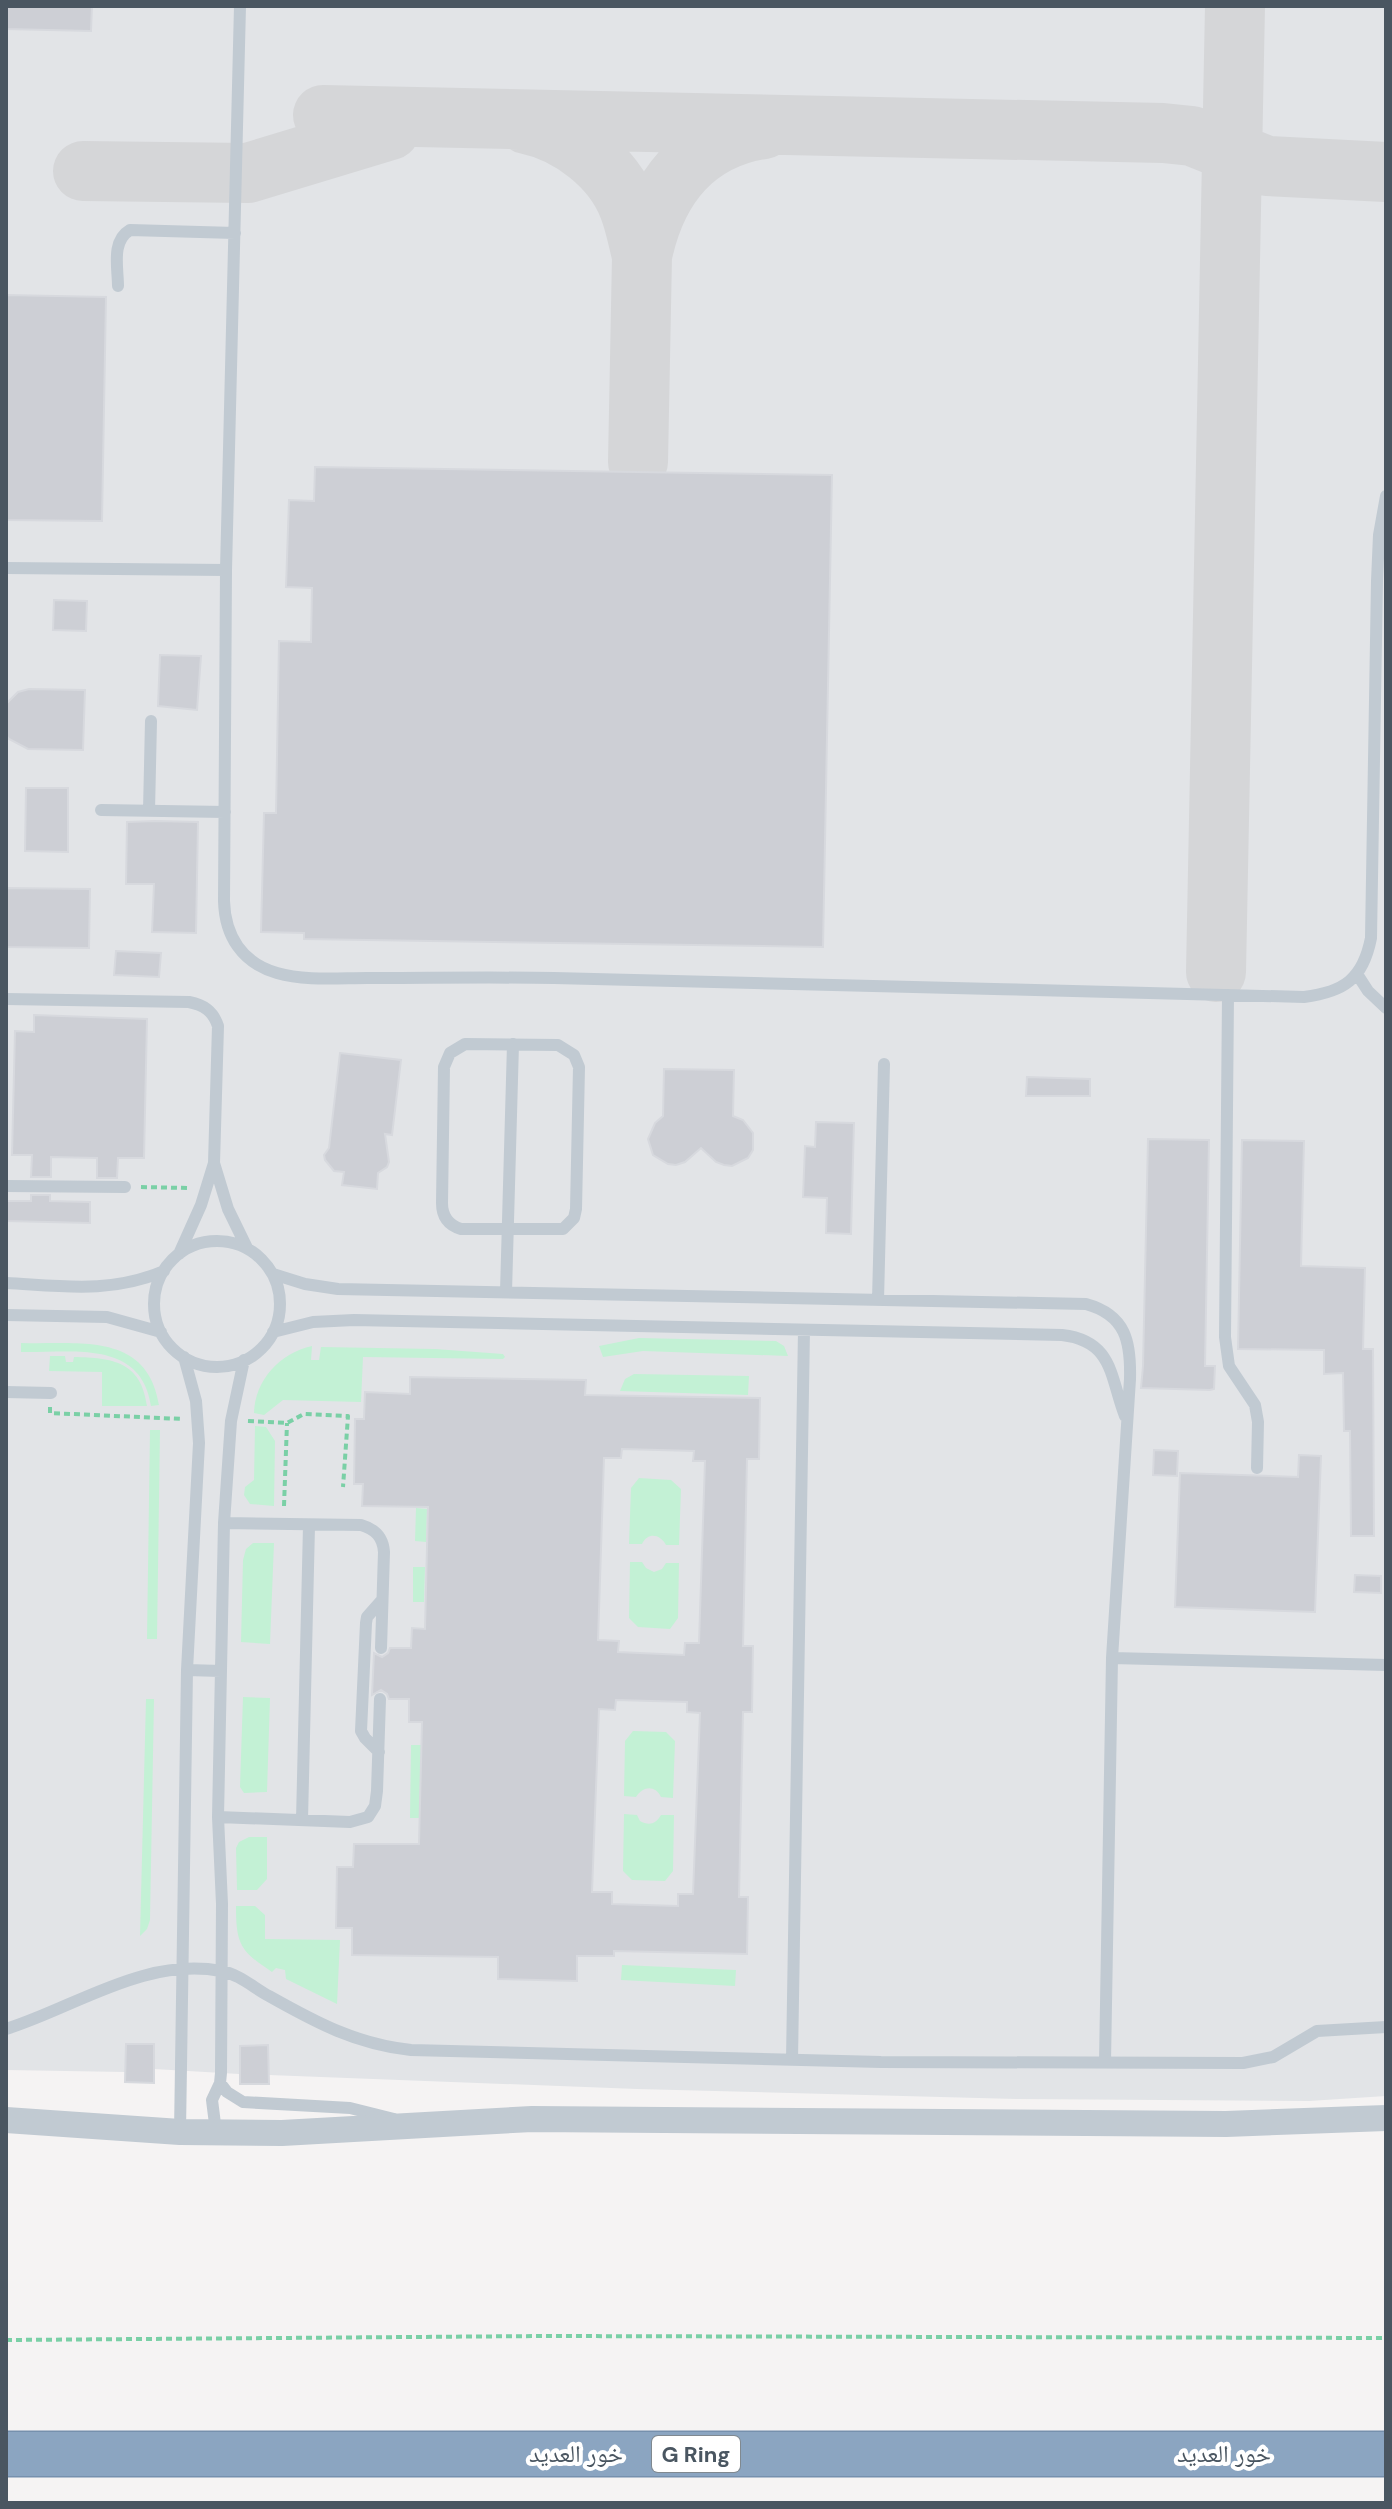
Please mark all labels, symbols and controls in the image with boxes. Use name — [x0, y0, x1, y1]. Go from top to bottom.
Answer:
road number: G Ring — [652, 2436, 740, 2472]
street label: خور العديد — [529, 2438, 623, 2469]
street label: خور العديد — [1177, 2438, 1271, 2469]

